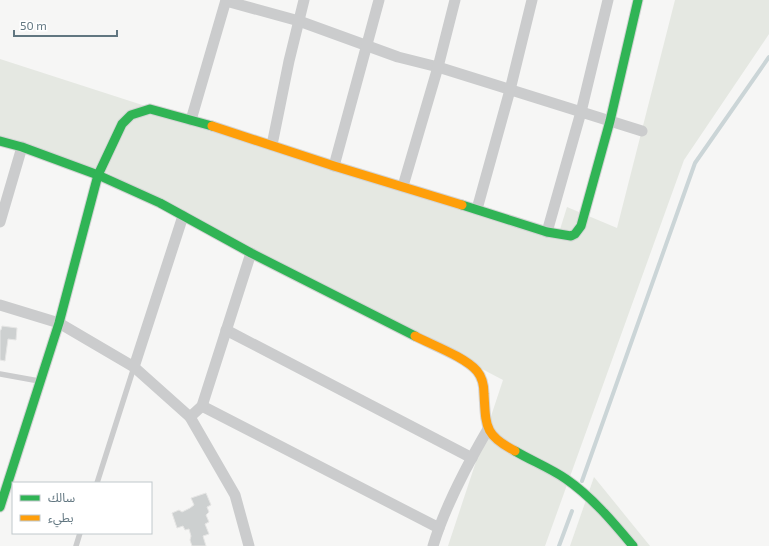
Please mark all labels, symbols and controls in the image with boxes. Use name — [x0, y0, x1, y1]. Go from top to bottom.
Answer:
scale bar — [14, 12, 117, 38]
text: 50 m — [20, 18, 47, 32]
legend — [12, 482, 152, 534]
text: سالك — [48, 490, 75, 504]
text: بطيء — [48, 510, 74, 528]

